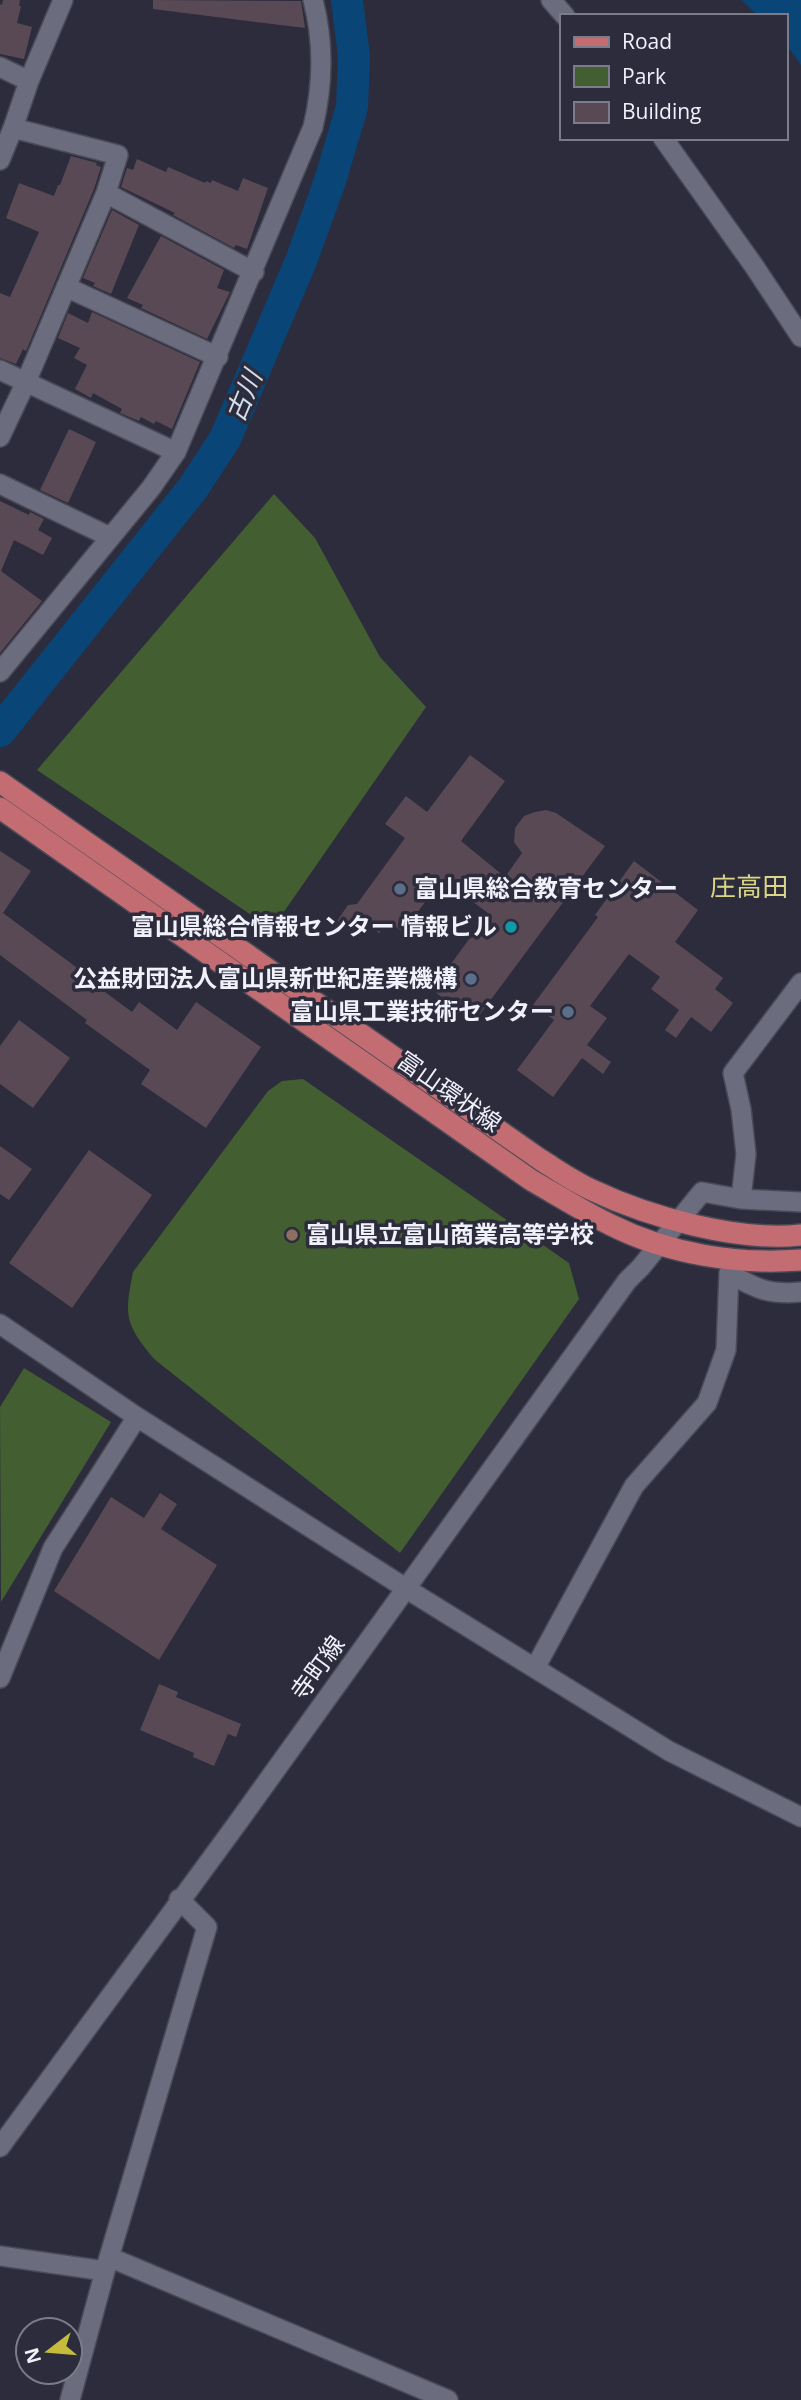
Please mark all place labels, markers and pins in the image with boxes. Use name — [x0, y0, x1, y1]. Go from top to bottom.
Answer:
place label: 富山県総合教育センター — [414, 871, 678, 904]
marker: 富山県総合教育センター — [392, 881, 408, 897]
place label: 富山県総合情報センター 情報ビル — [131, 909, 497, 942]
marker: 富山県総合情報センター 情報ビル — [503, 919, 519, 935]
place label: 公益財団法人富山県新世紀産業機構 — [73, 961, 457, 994]
marker: 公益財団法人富山県新世紀産業機構 — [463, 971, 479, 987]
place label: 富山県工業技術センター — [290, 994, 554, 1027]
marker: 富山県工業技術センター — [560, 1004, 576, 1020]
place label: 富山県立富山商業高等学校 — [306, 1217, 594, 1250]
marker: 富山県立富山商業高等学校 — [284, 1227, 300, 1243]

